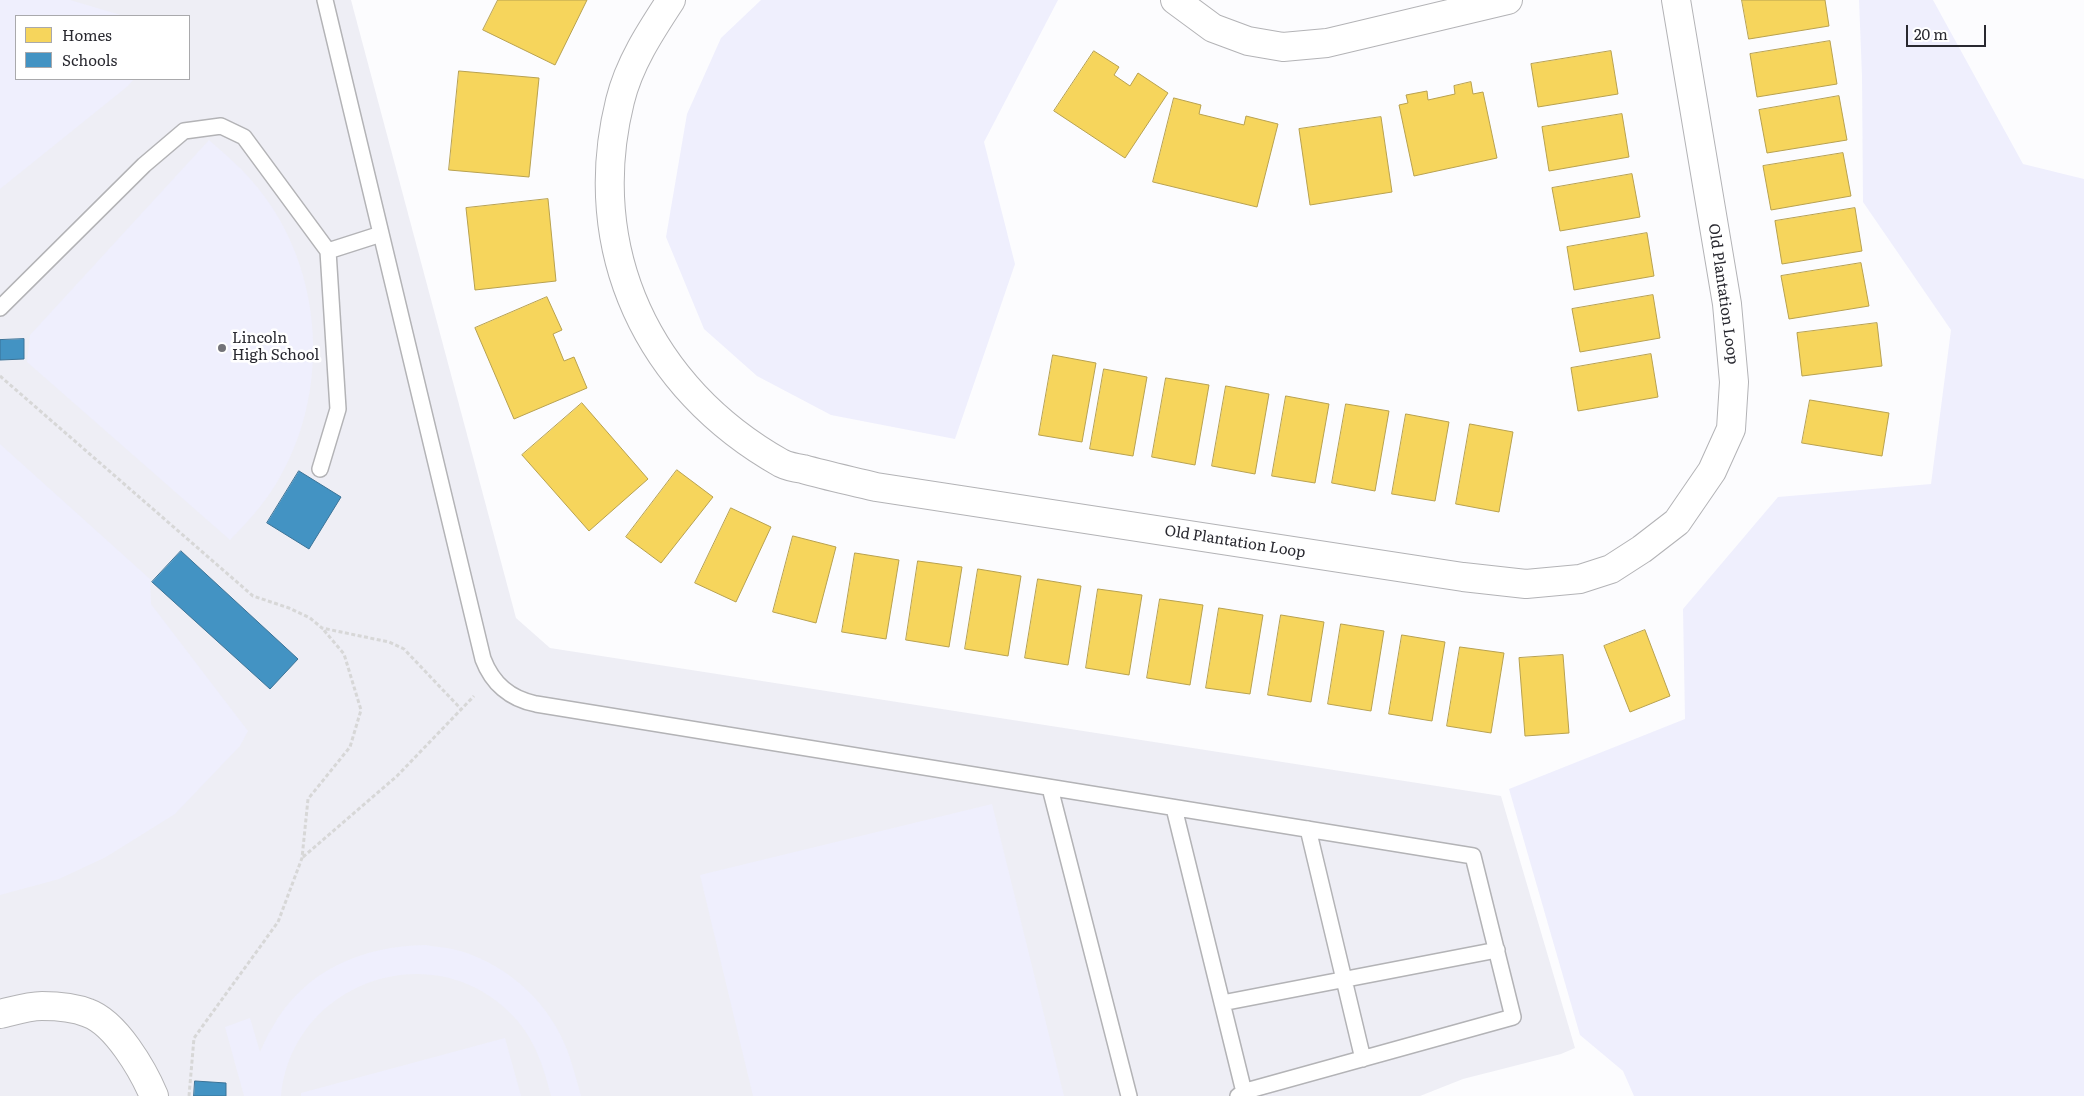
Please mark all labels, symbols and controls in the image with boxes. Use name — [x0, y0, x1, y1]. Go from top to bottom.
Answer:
legend — [15, 15, 190, 80]
scale bar — [1909, 15, 1989, 47]
text: 20 m — [1914, 22, 1948, 45]
text: Homes — [62, 23, 112, 46]
text: Schools — [62, 48, 117, 71]
street label: Old Plantation Loop — [1704, 222, 1742, 366]
place label: Lincoln High School — [232, 330, 319, 365]
marker: Lincoln High School — [216, 342, 228, 354]
street label: Old Plantation Loop — [1163, 522, 1307, 562]

